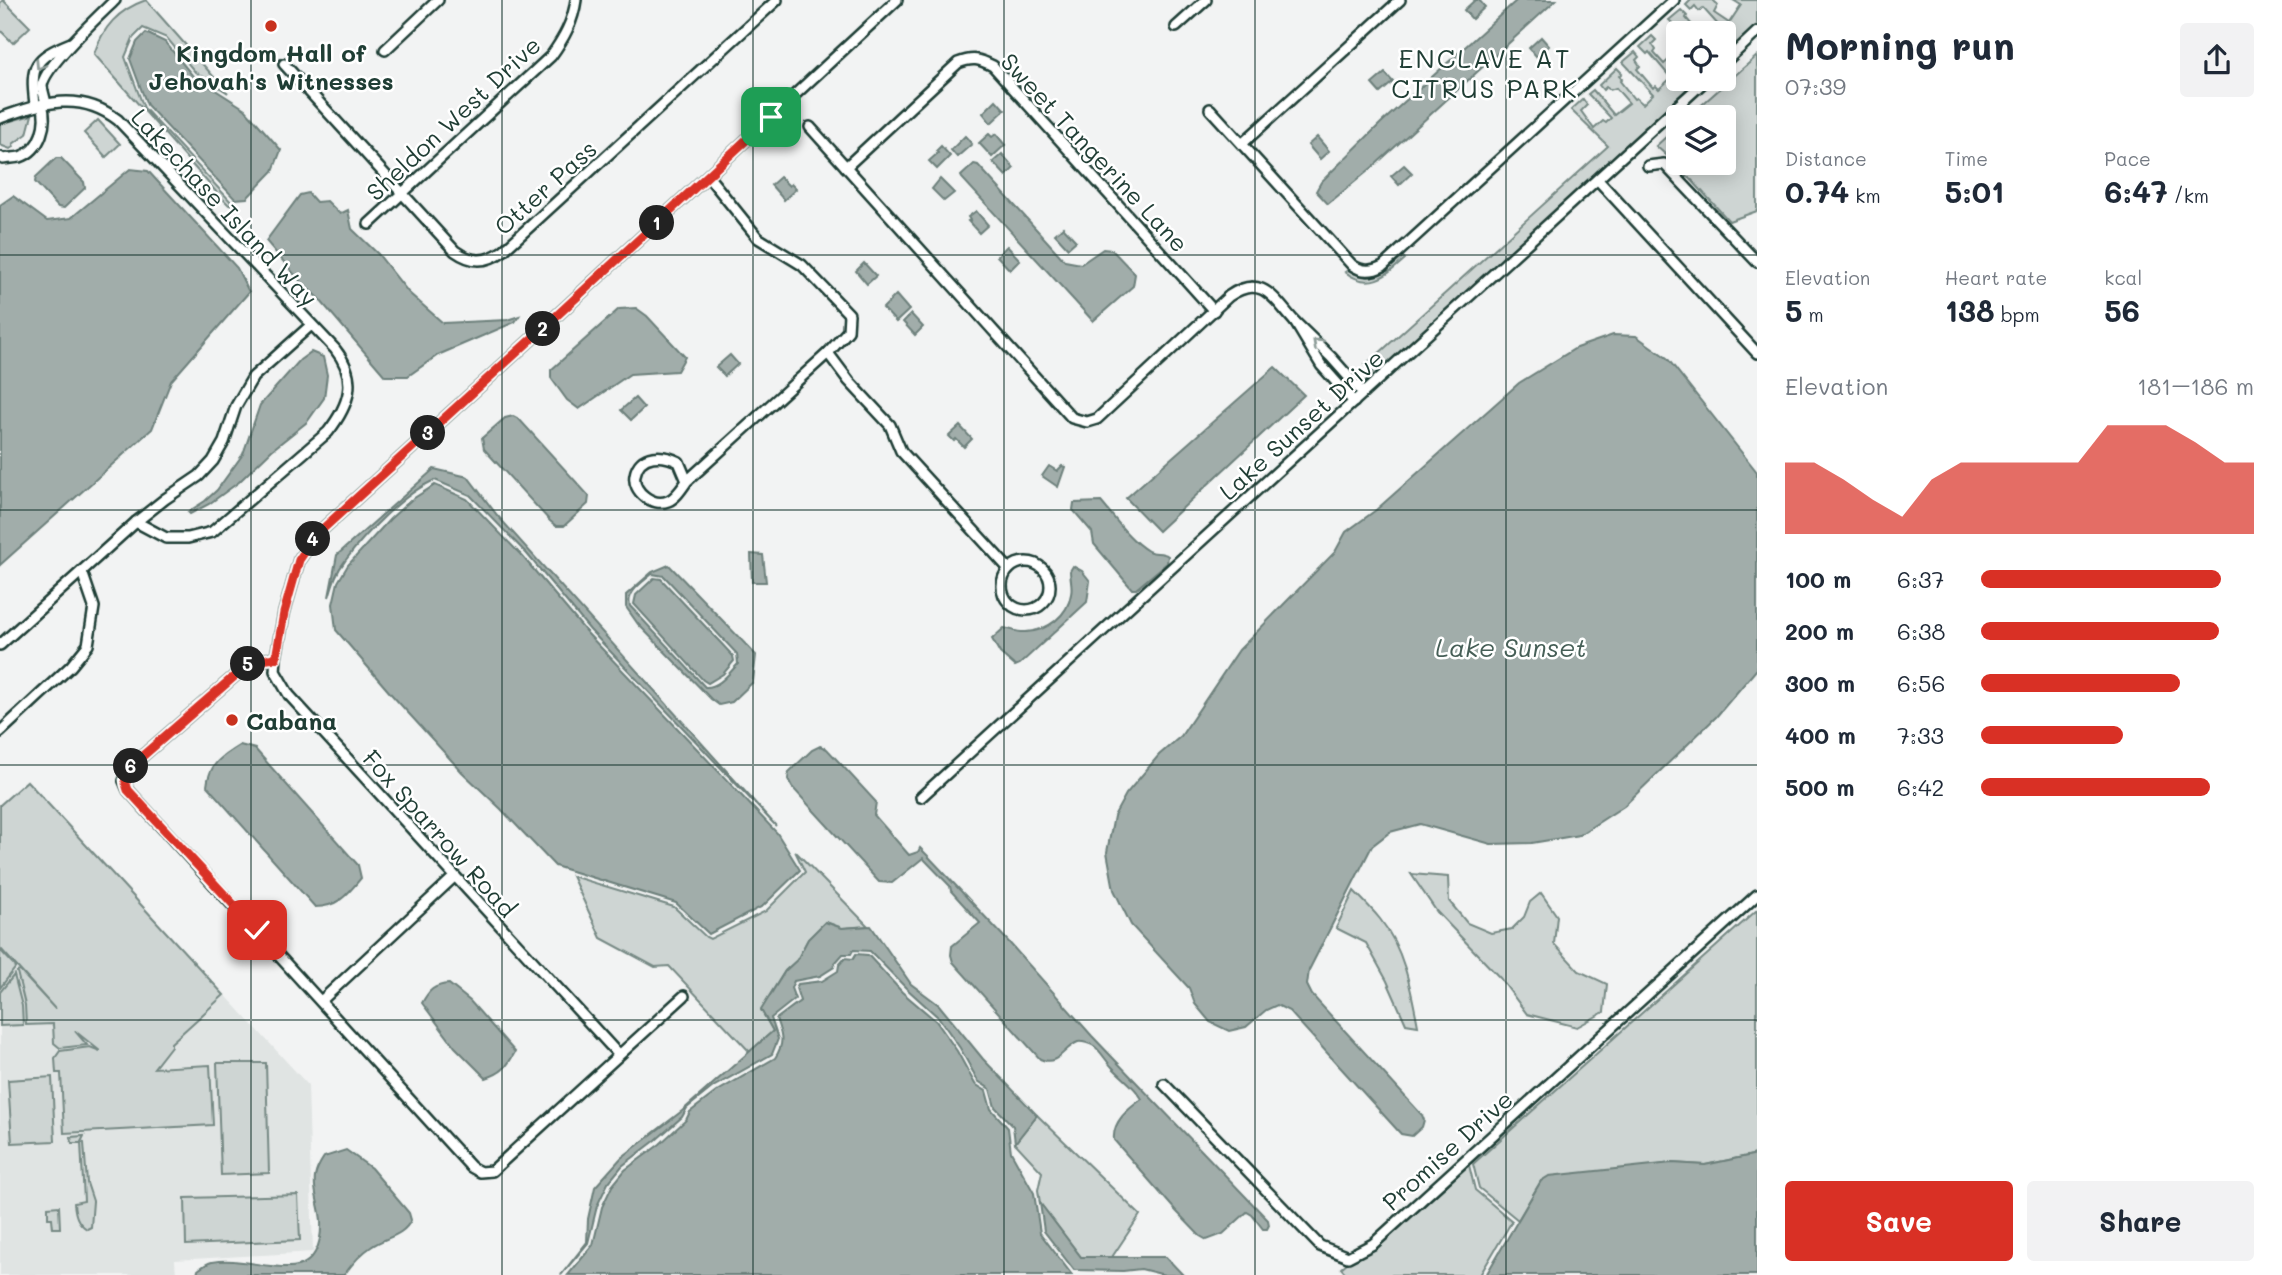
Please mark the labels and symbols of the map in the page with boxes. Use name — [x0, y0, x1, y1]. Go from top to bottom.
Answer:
marker: Kingdom Hall of Jehovah's Witnesses — [263, 18, 279, 34]
street label: Sheldon West Drive — [359, 29, 547, 207]
place label: Kingdom Hall of Jehovah's Witnesses — [148, 37, 394, 96]
district label: ENCLAVE AT CITRUS PARK — [1391, 41, 1579, 105]
street label: Sweet Tangerine Lane — [995, 46, 1195, 258]
one-way arrow — [35, 57, 48, 70]
pin — [741, 87, 801, 147]
street label: Lakechase Island Way — [125, 101, 325, 313]
street label: Otter Pass — [487, 133, 603, 241]
pin: 1 — [640, 206, 674, 241]
pin: 2 — [526, 312, 560, 346]
one-way arrow — [1312, 339, 1325, 352]
street label: Lake Sunset Drive — [1212, 342, 1390, 506]
pin: 3 — [410, 416, 446, 450]
pin: 4 — [296, 522, 330, 556]
water label: Lake Sunset — [1435, 630, 1587, 664]
pin: 5 — [230, 646, 266, 682]
place label: Cabana — [246, 705, 337, 736]
marker: Cabana — [224, 712, 240, 728]
street label: Fox Sparrow Road — [356, 743, 524, 923]
pin: 6 — [114, 748, 148, 784]
pin — [227, 900, 287, 960]
street label: Promise Drive — [1375, 1083, 1519, 1217]

